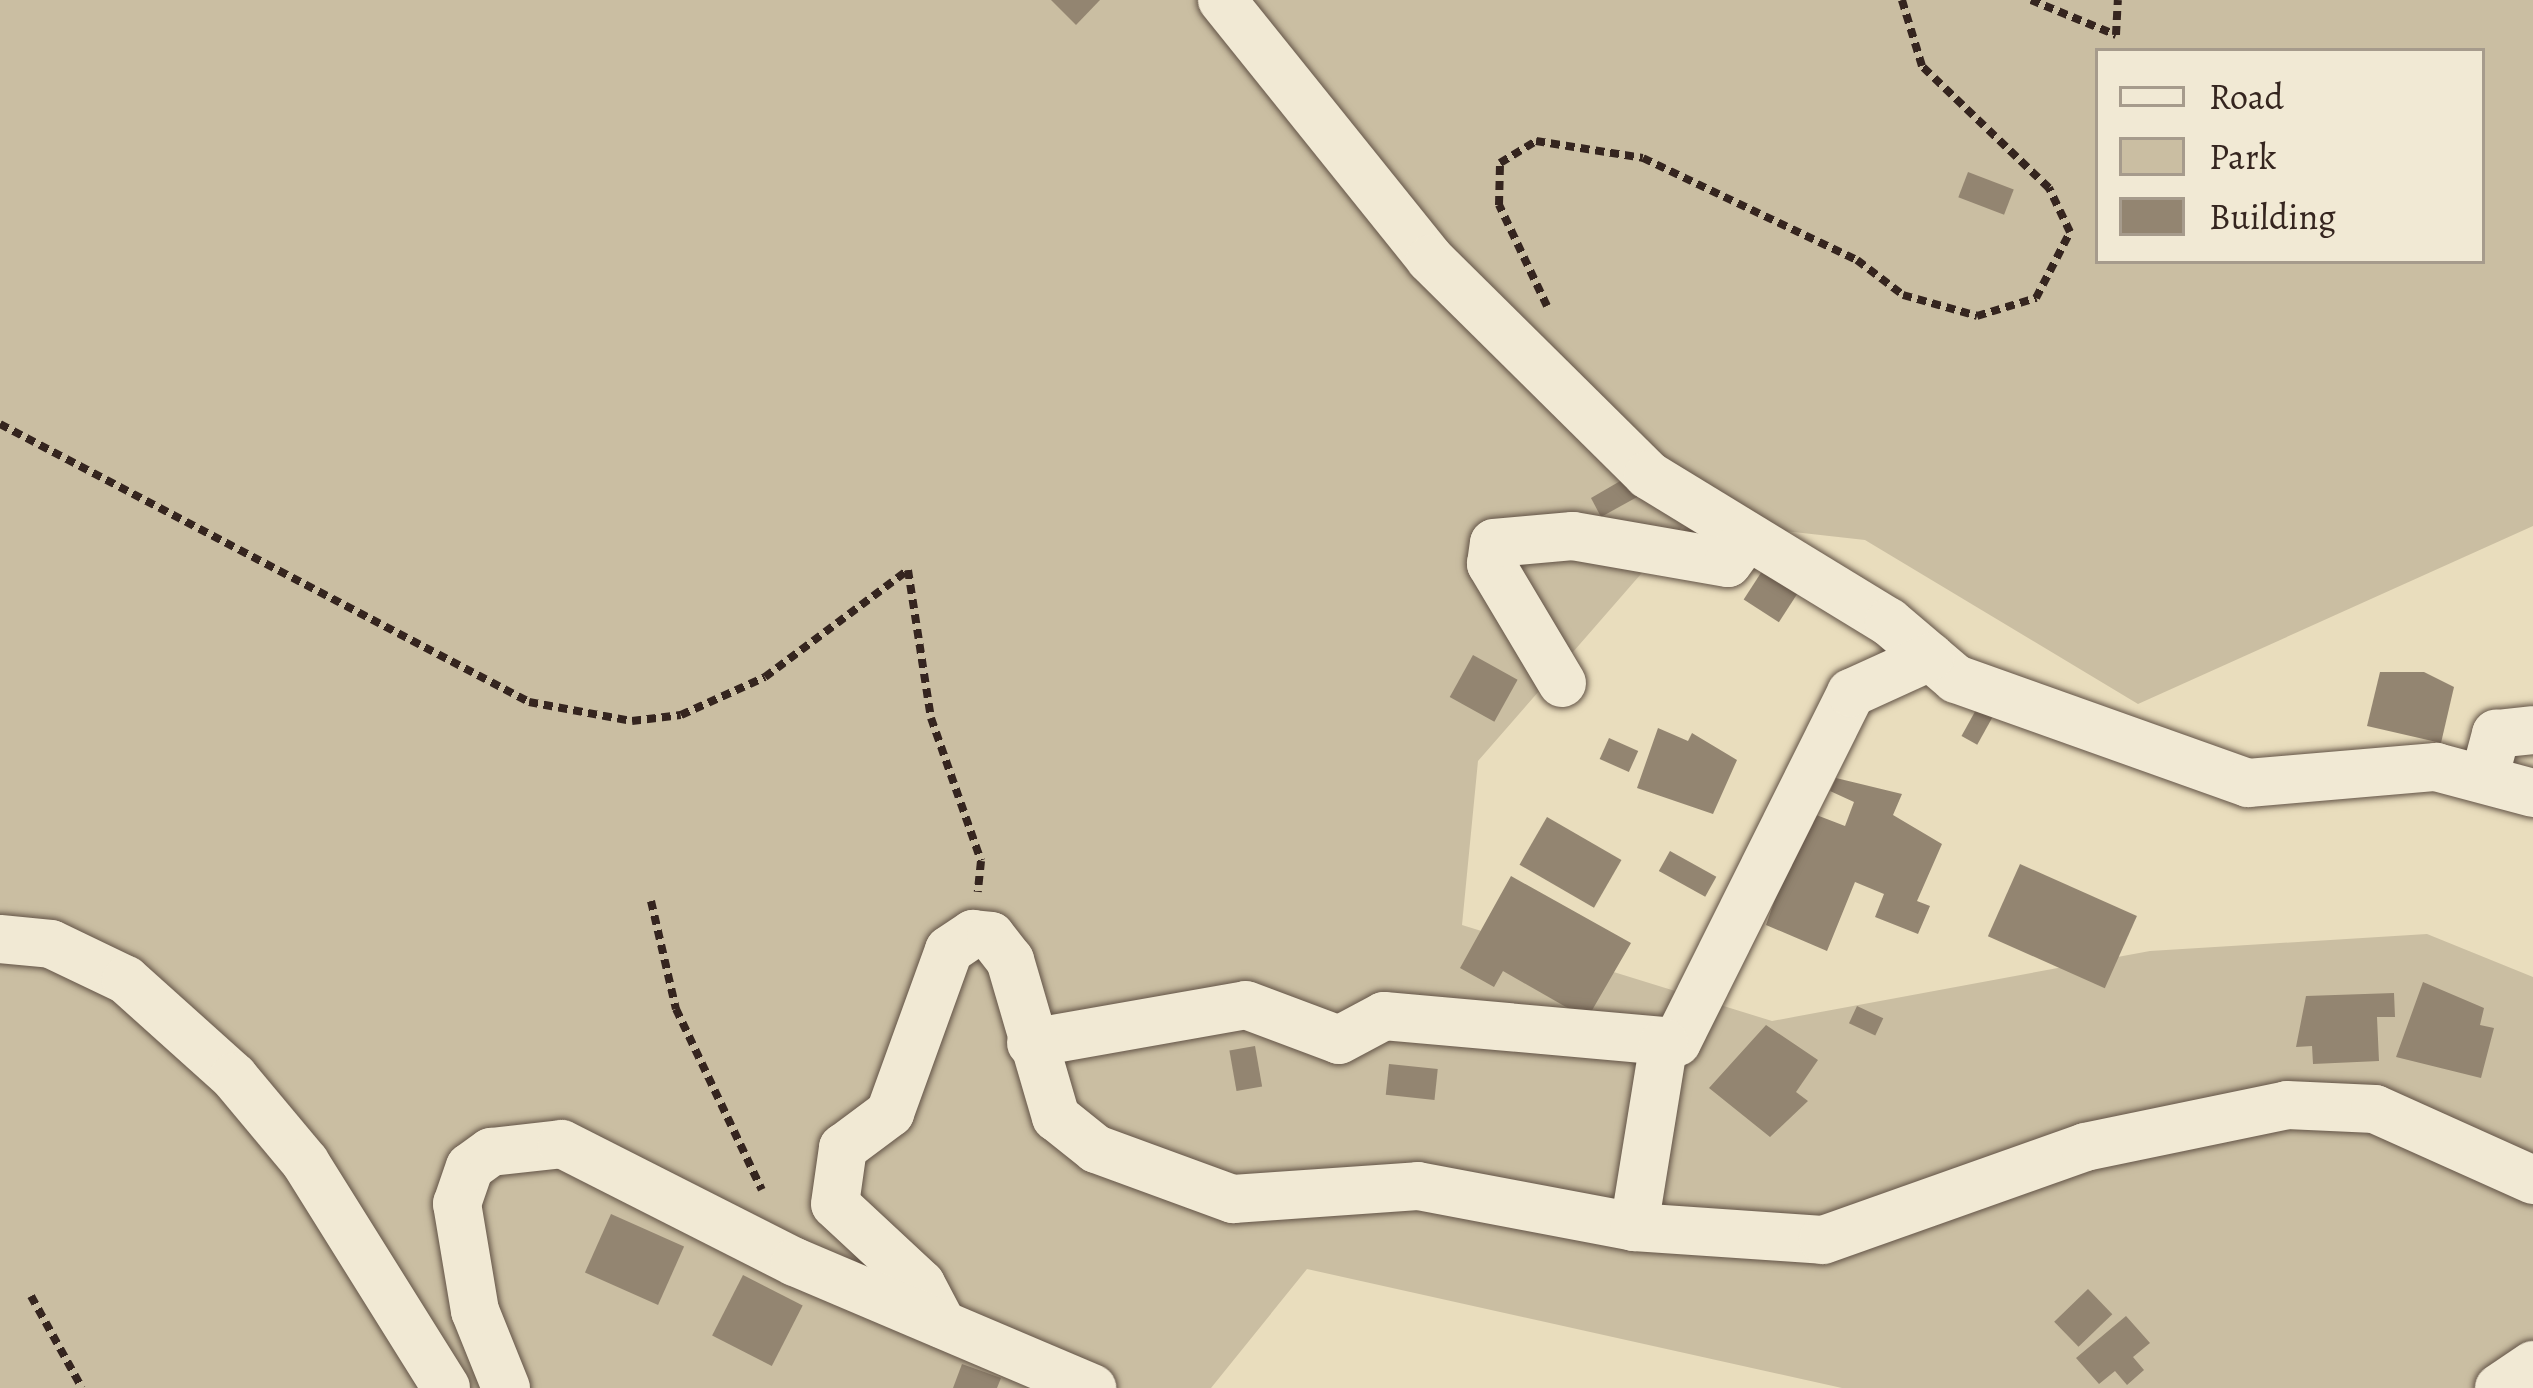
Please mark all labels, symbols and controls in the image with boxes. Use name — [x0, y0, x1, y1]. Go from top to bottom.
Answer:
legend — [2095, 48, 2485, 264]
text: Road — [2209, 72, 2284, 121]
text: Park — [2209, 132, 2277, 181]
text: Building — [2209, 192, 2336, 241]

